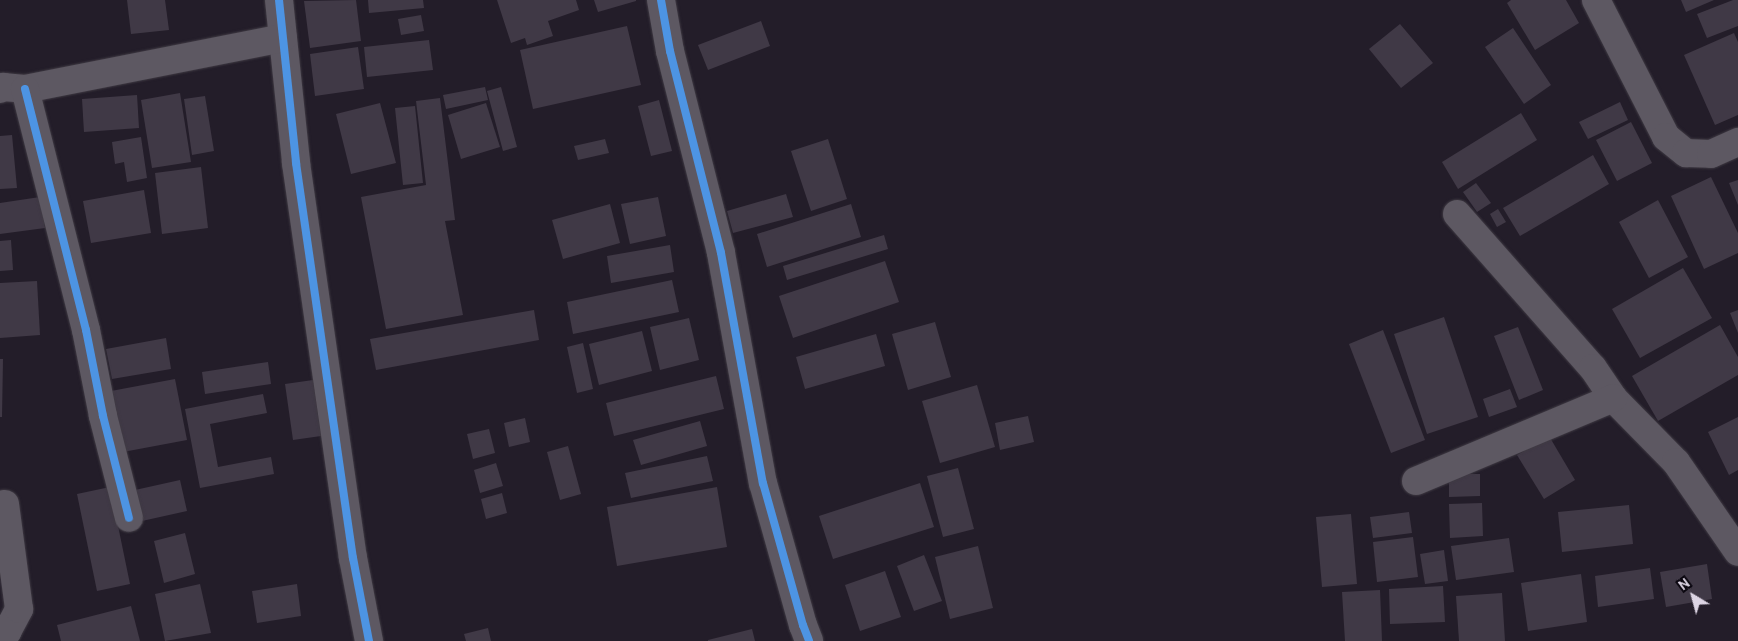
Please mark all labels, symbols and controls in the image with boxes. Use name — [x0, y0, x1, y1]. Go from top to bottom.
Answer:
north arrow — [1668, 571, 1718, 621]
text: N — [1675, 574, 1693, 594]

